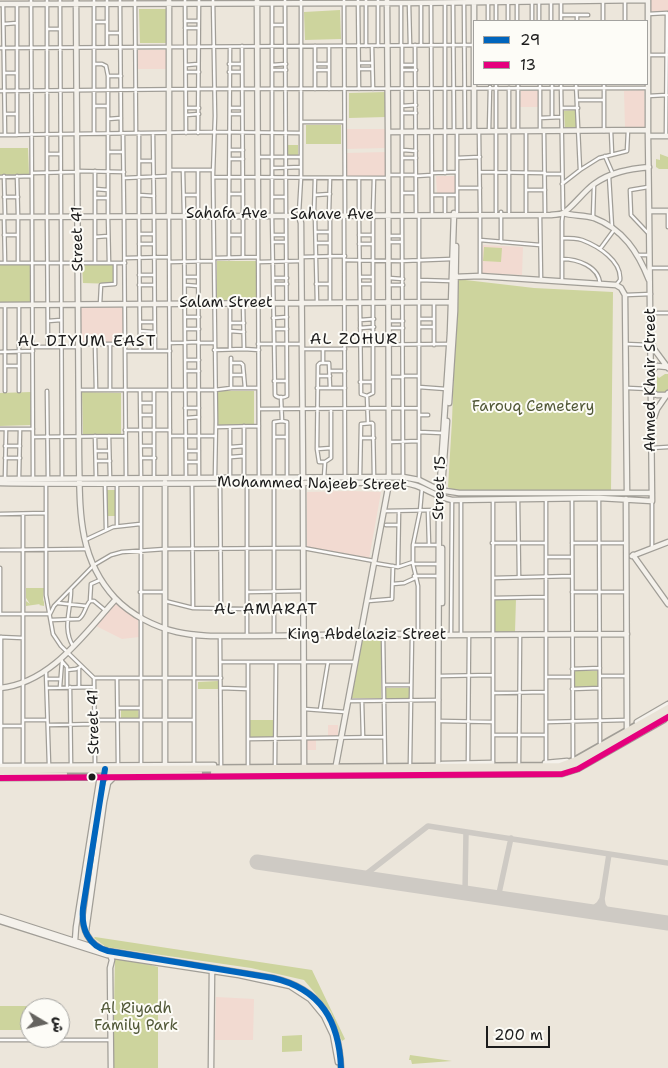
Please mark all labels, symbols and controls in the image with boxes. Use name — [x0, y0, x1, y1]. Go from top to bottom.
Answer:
legend — [473, 20, 648, 85]
text: 29 — [520, 30, 540, 50]
text: 13 — [520, 55, 536, 75]
street label: Sahafa Ave — [186, 205, 268, 223]
street label: Street 41 — [68, 206, 88, 272]
street label: Sahave Ave — [290, 206, 374, 224]
street label: Salam Street — [179, 294, 273, 312]
street label: Ahmed Khair Street — [642, 308, 660, 452]
district label: AL ZOHUR — [309, 330, 399, 350]
district label: AL DIYUM EAST — [16, 332, 158, 352]
park label: Farouq Cemetery — [472, 398, 594, 416]
street label: Street 15 — [430, 455, 450, 521]
street label: Mohammed Najeeb Street — [217, 473, 407, 495]
district label: AL AMARAT — [213, 600, 319, 620]
street label: King Abdelaziz Street — [288, 626, 446, 644]
street label: Street 41 — [84, 689, 104, 755]
unlabelled marker — [87, 772, 97, 782]
north arrow — [20, 998, 70, 1048]
park label: Al Riyadh Family Park — [94, 1000, 178, 1035]
text: ش — [49, 1016, 69, 1034]
scale bar — [488, 1016, 552, 1048]
text: 200 m — [494, 1025, 543, 1045]

